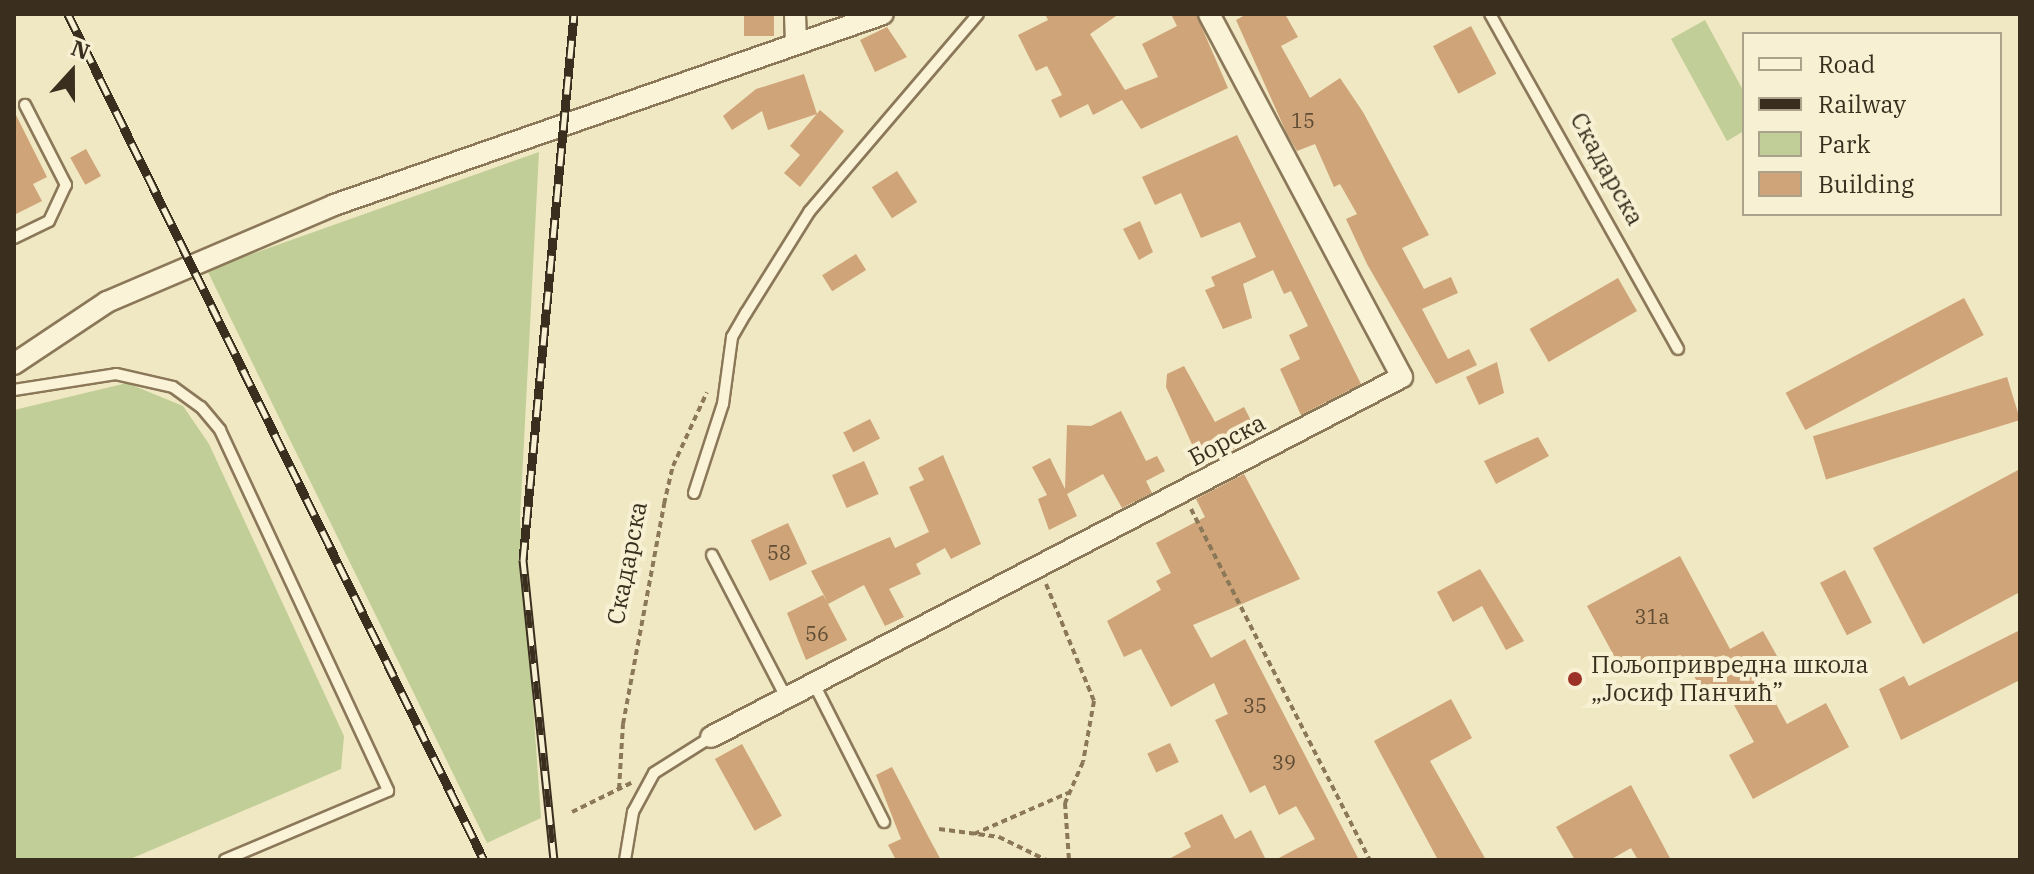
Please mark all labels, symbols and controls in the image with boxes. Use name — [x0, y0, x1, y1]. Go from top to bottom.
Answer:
north arrow — [32, 32, 112, 112]
text: N — [67, 32, 94, 66]
legend — [1742, 32, 2002, 216]
text: Road — [1818, 48, 1875, 80]
text: Railway — [1818, 88, 1906, 120]
street label: Скадарска — [1564, 107, 1650, 231]
house number: 15 — [1291, 108, 1315, 132]
text: Park — [1818, 128, 1870, 160]
text: Building — [1818, 168, 1914, 200]
street label: Борска — [1184, 408, 1270, 472]
street label: Скадарска — [601, 499, 653, 627]
house number: 58 — [767, 540, 791, 564]
house number: 31a — [1635, 604, 1669, 628]
house number: 56 — [805, 621, 829, 645]
place label: Пољопривредна школа „Јосиф Панчић” — [1591, 651, 1869, 707]
marker: Пољопривредна школа „Јосиф Панчић” — [1566, 670, 1584, 688]
house number: 35 — [1243, 693, 1267, 717]
house number: 39 — [1272, 750, 1296, 774]

